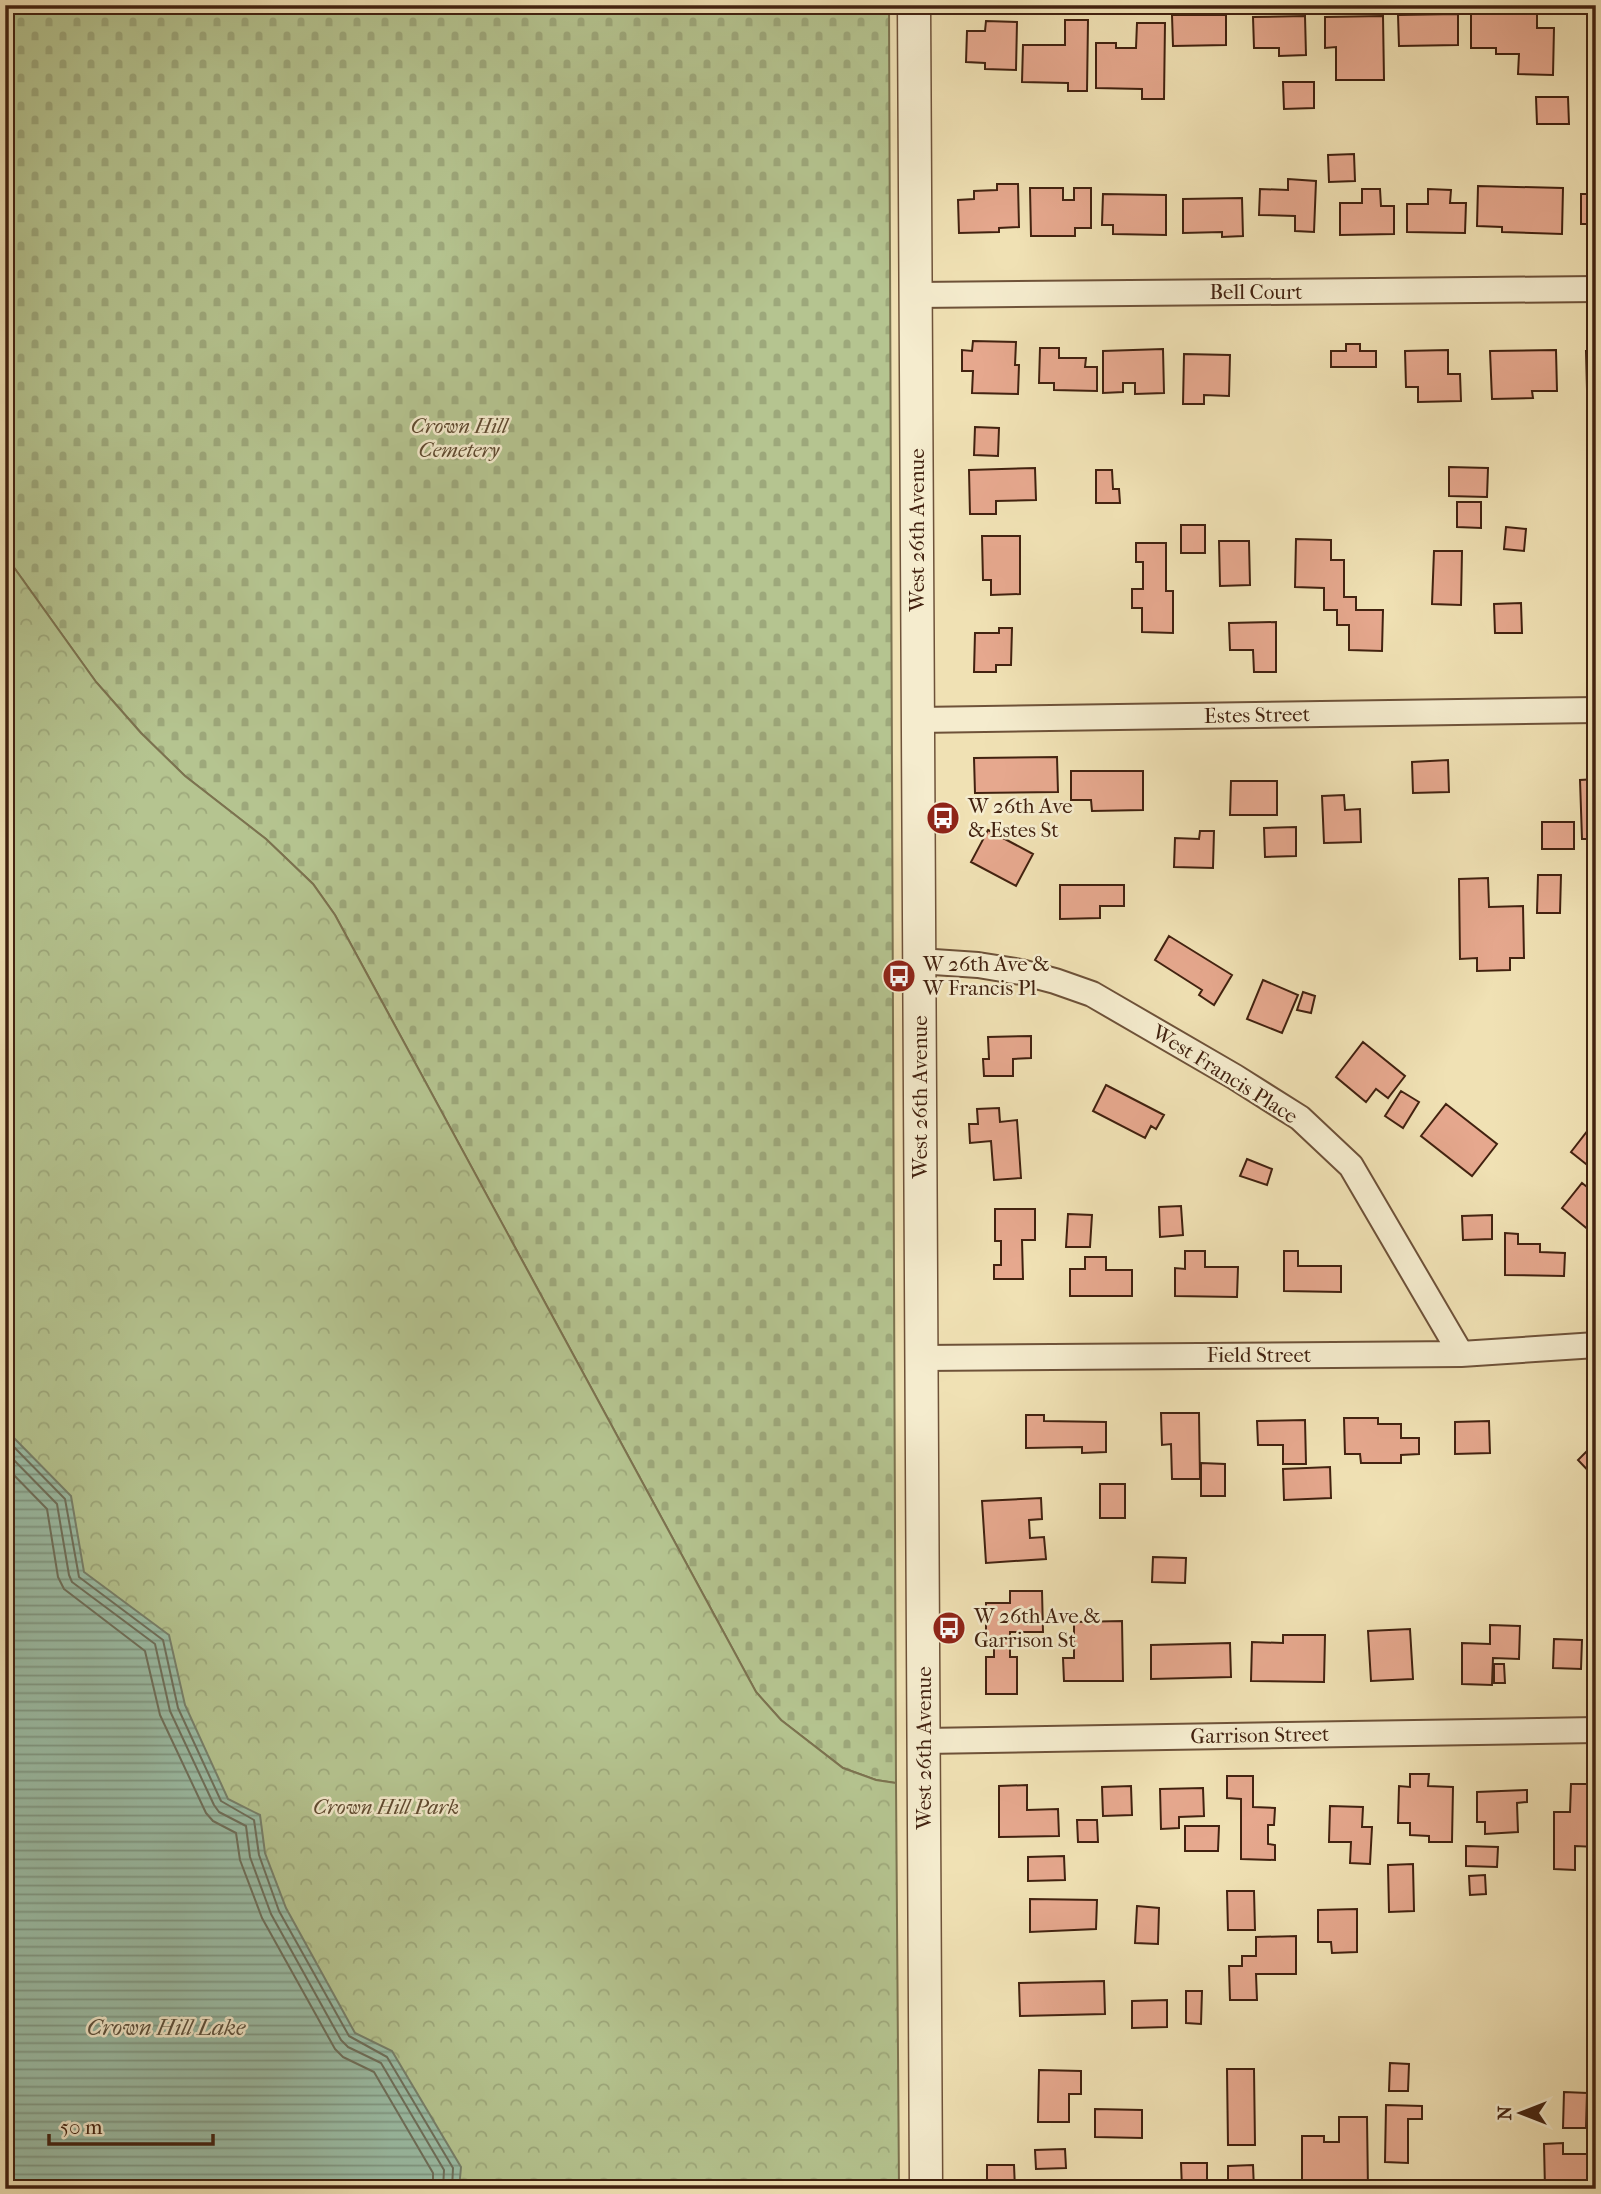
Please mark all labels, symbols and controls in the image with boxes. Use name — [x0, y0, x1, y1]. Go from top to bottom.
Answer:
street label: Bell Court — [1209, 280, 1303, 304]
park label: Crown Hill Cemetery — [411, 414, 510, 462]
street label: West 26th Avenue — [905, 448, 929, 613]
street label: Estes Street — [1204, 702, 1311, 728]
place label: W 26th Ave & Estes St — [967, 794, 1073, 842]
bus stop icon: W 26th Ave & Estes St — [924, 799, 962, 837]
place label: W 26th Ave & W Francis Pl — [922, 952, 1049, 1000]
bus stop icon: W 26th Ave & W Francis Pl — [880, 957, 918, 995]
street label: West 26th Avenue — [908, 1015, 932, 1180]
street label: West Francis Place — [1147, 1019, 1302, 1128]
street label: Field Street — [1207, 1343, 1312, 1367]
place label: W 26th Ave & Garrison St — [973, 1604, 1100, 1652]
bus stop icon: W 26th Ave & Garrison St — [930, 1609, 968, 1647]
street label: West 26th Avenue — [912, 1666, 936, 1831]
street label: Garrison Street — [1190, 1722, 1330, 1748]
park label: Crown Hill Park — [313, 1795, 459, 1819]
water label: Crown Hill Lake — [87, 2014, 246, 2041]
north arrow — [1486, 2078, 1556, 2148]
scale bar — [49, 2103, 214, 2147]
text: N — [1494, 2105, 1516, 2120]
text: 50 m — [60, 2115, 103, 2139]

